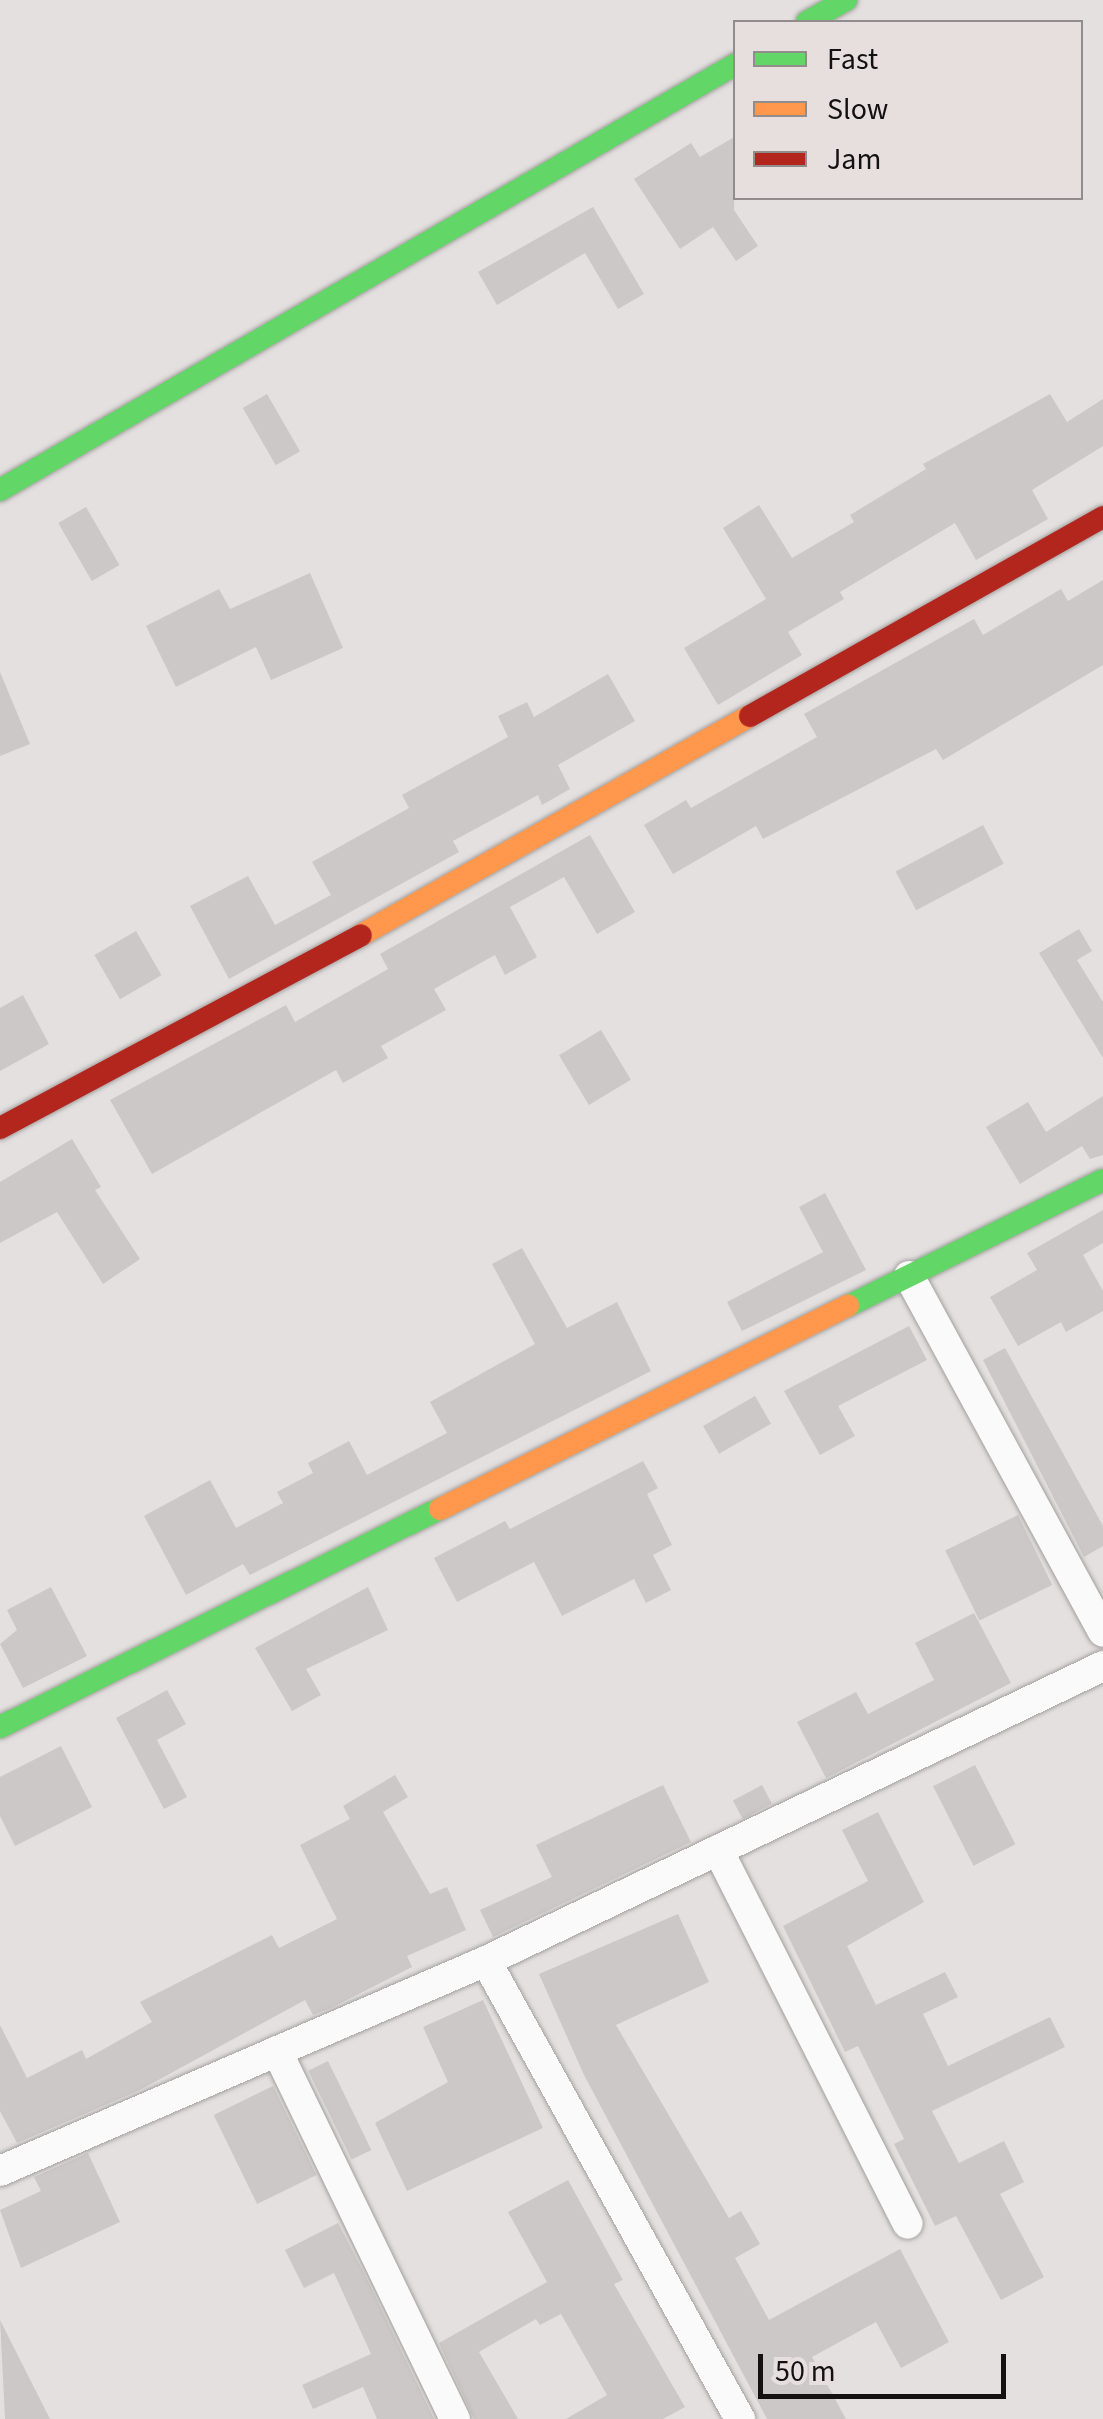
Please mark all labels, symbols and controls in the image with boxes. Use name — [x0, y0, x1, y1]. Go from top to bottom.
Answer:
legend — [733, 20, 1083, 200]
text: Fast — [827, 38, 878, 81]
text: Slow — [827, 88, 888, 131]
text: Jam — [827, 138, 881, 181]
scale bar — [763, 2334, 1010, 2396]
text: 50 m — [775, 2350, 836, 2393]

